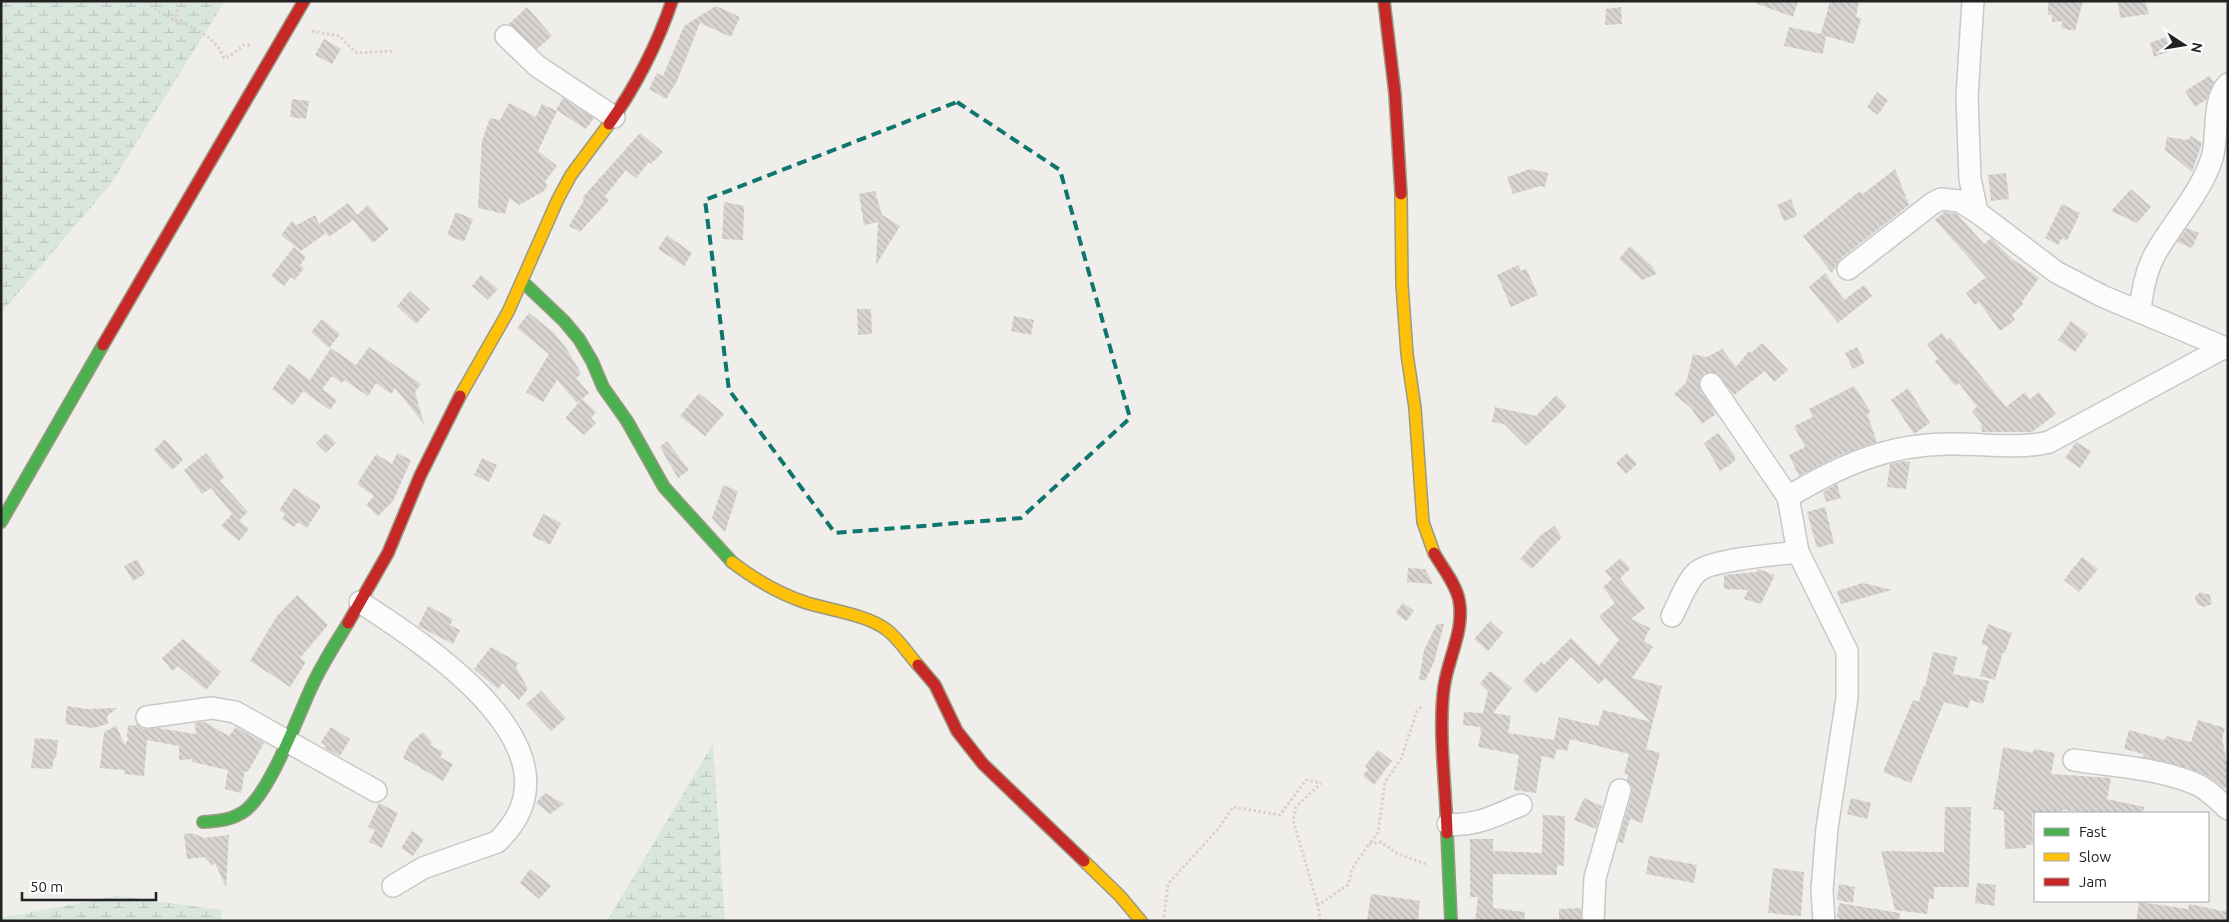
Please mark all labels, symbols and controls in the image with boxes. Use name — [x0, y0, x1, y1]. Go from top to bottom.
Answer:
north arrow — [2159, 20, 2209, 70]
text: N — [2188, 41, 2206, 54]
legend — [2034, 812, 2209, 902]
text: Fast — [2079, 823, 2107, 840]
text: Slow — [2079, 848, 2112, 865]
scale bar — [22, 870, 156, 902]
text: Jam — [2079, 873, 2107, 890]
text: 50 m — [30, 878, 63, 895]

